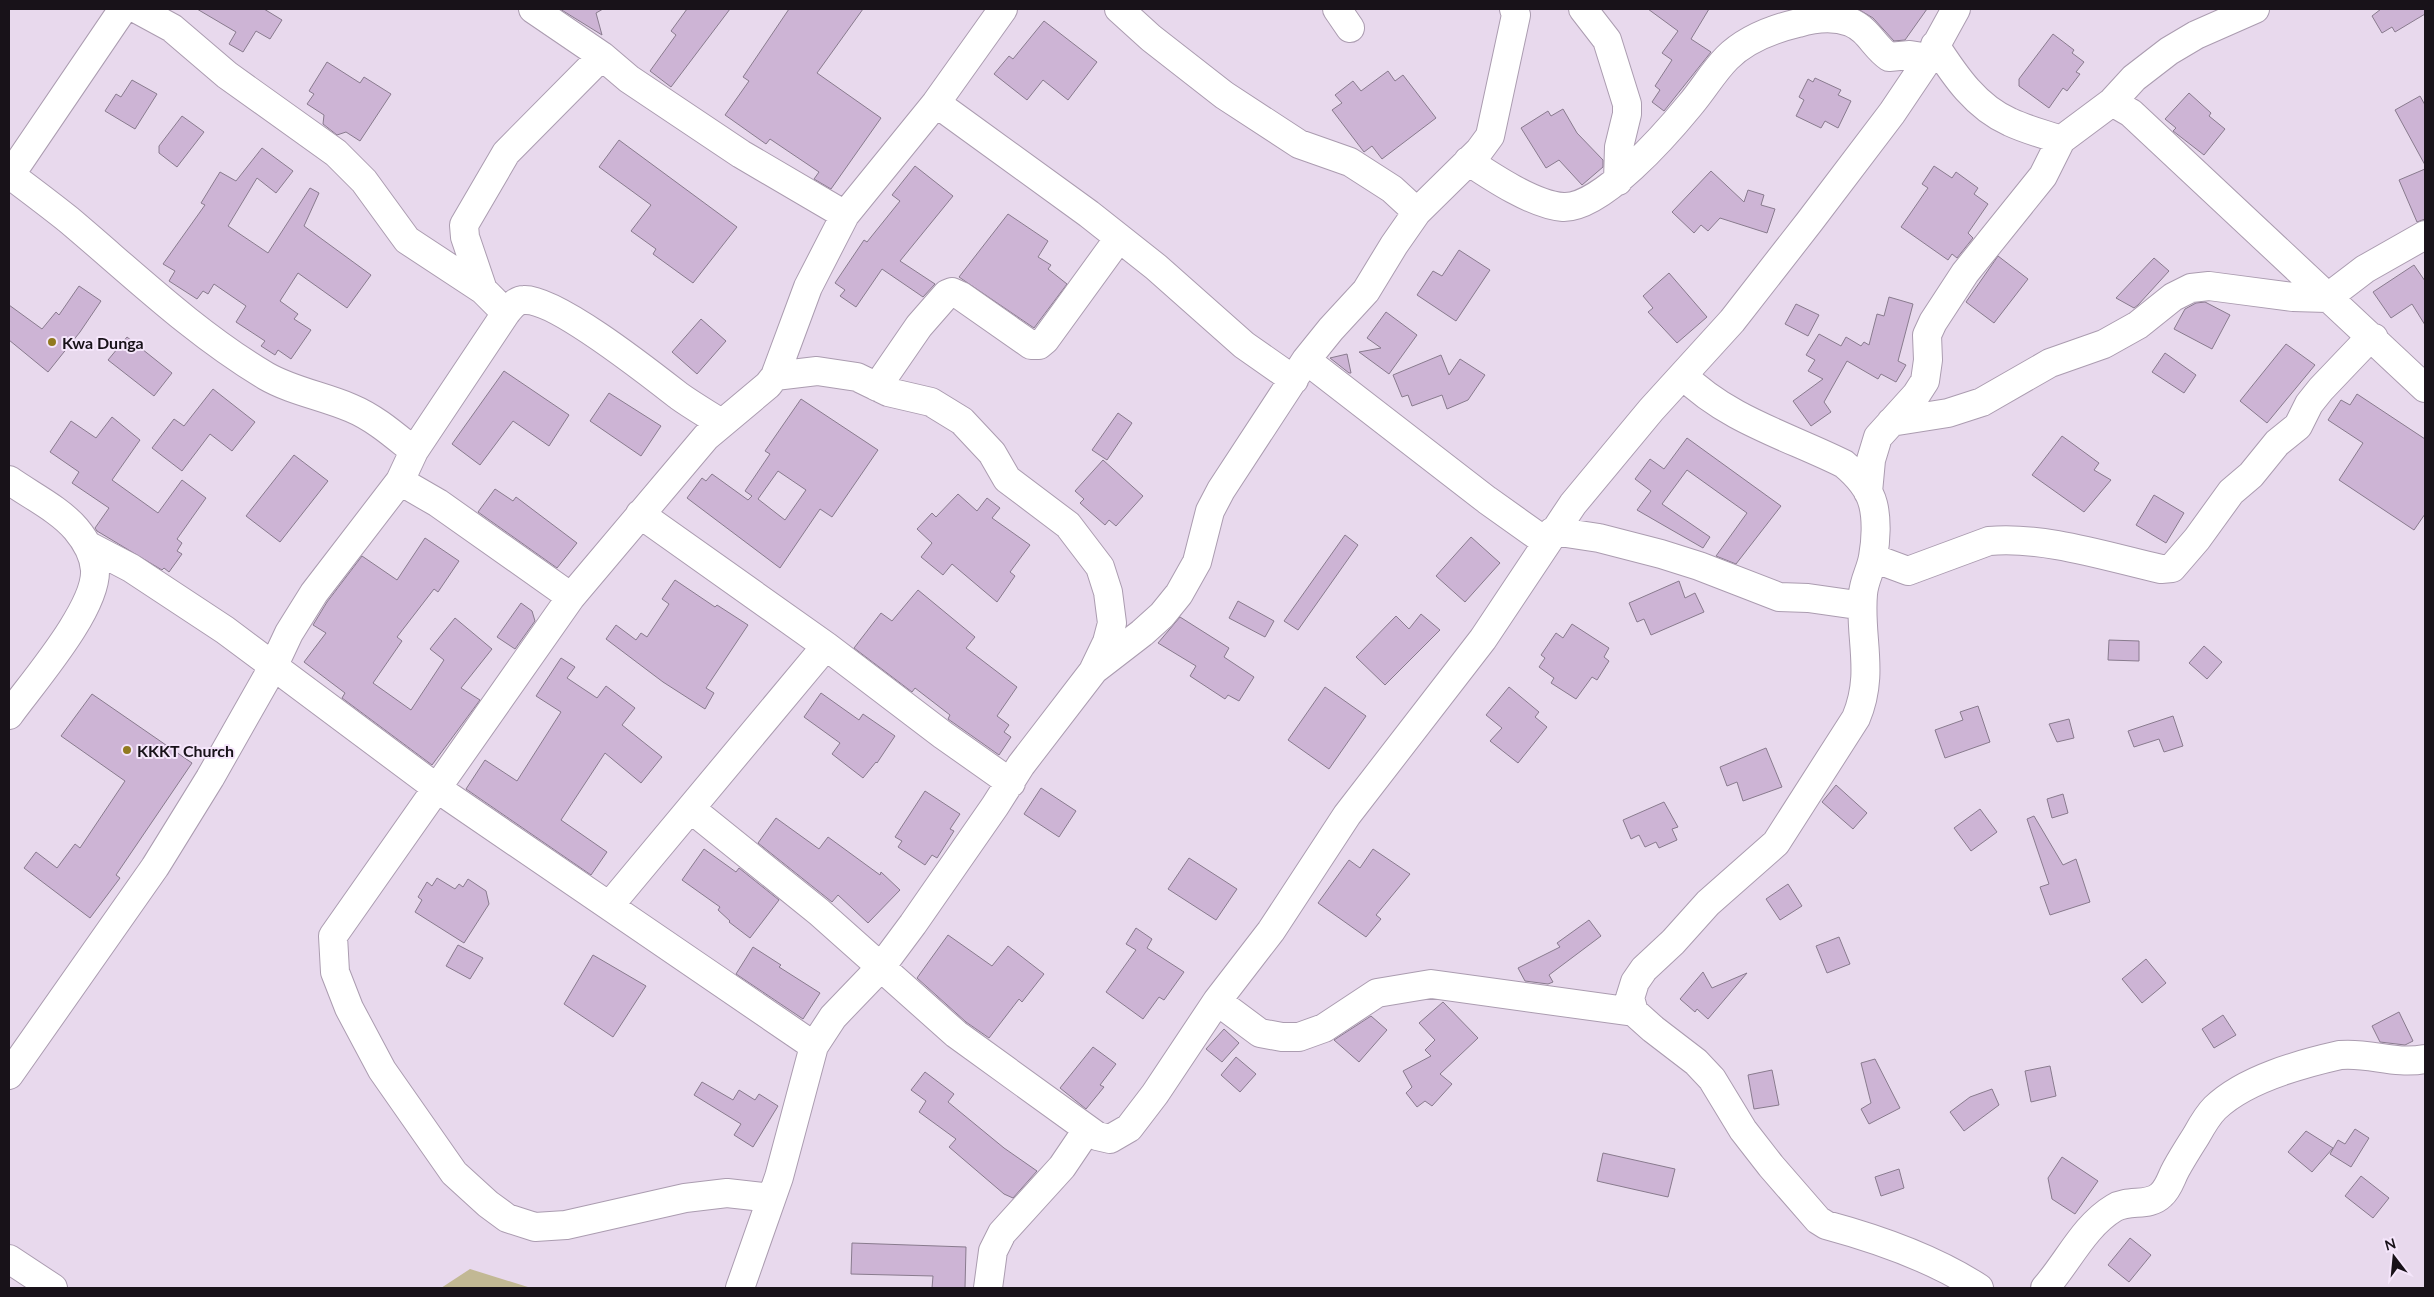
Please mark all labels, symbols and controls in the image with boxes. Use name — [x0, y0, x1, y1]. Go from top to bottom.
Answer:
place label: Kwa Dunga — [62, 333, 144, 352]
marker: Kwa Dunga — [46, 336, 58, 348]
place label: KKKT Church — [137, 741, 234, 760]
marker: KKKT Church — [121, 744, 133, 756]
north arrow — [2369, 1232, 2419, 1282]
text: N — [2383, 1234, 2398, 1254]

